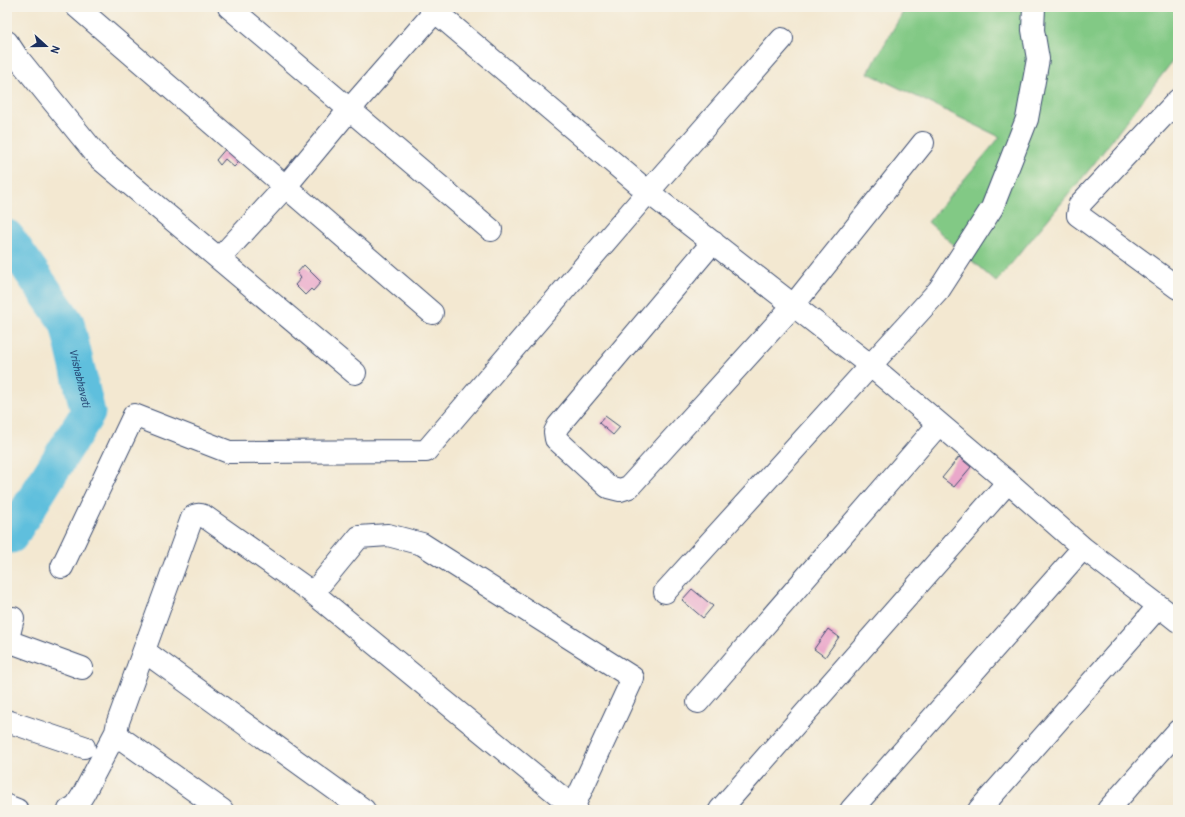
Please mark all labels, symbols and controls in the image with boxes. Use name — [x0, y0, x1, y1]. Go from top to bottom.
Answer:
north arrow — [26, 26, 66, 66]
text: N — [47, 44, 62, 56]
water label: Vrishabhavati — [66, 347, 93, 410]

